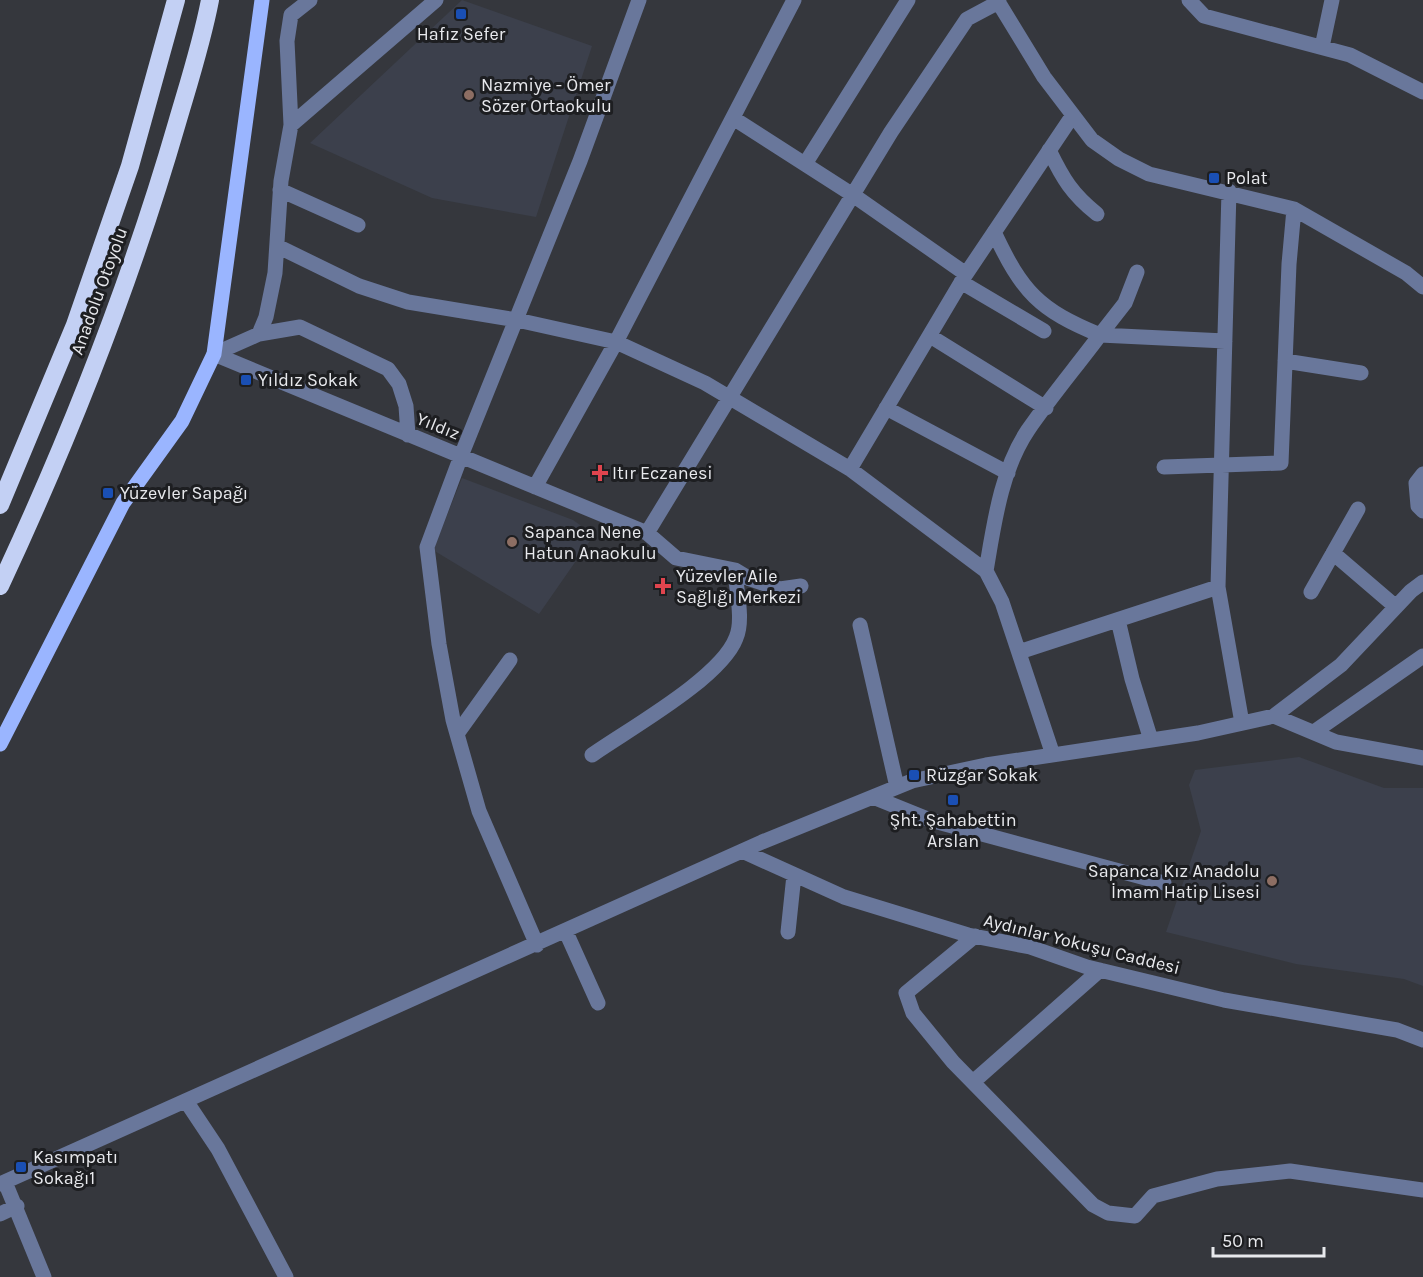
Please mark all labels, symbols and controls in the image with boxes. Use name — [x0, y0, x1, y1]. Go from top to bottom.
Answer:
marker: Hafız Sefer — [454, 7, 468, 21]
place label: Hafız Sefer — [417, 23, 506, 45]
place label: Nazmiye - Ömer Sözer Ortaokulu — [481, 74, 612, 117]
marker: Nazmiye - Ömer Sözer Ortaokulu — [462, 88, 476, 102]
place label: Polat — [1226, 167, 1268, 189]
marker: Polat — [1207, 171, 1221, 185]
street label: Anadolu Otoyolu — [66, 224, 132, 358]
place label: Yıldız Sokak — [258, 369, 358, 391]
marker: Yıldız Sokak — [239, 373, 253, 387]
street label: Yıldız — [413, 407, 463, 445]
place label: Itır Eczanesi — [612, 462, 713, 484]
marker: Itır Eczanesi — [593, 466, 607, 480]
place label: Yüzevler Sapağı — [120, 482, 248, 504]
marker: Yüzevler Sapağı — [101, 486, 115, 500]
place label: Sapanca Nene Hatun Anaokulu — [524, 521, 657, 564]
marker: Sapanca Nene Hatun Anaokulu — [505, 535, 519, 549]
place label: Yüzevler Aile Sağlığı Merkezi — [676, 565, 801, 608]
marker: Yüzevler Aile Sağlığı Merkezi — [654, 577, 672, 595]
place label: Rüzgar Sokak — [926, 764, 1038, 786]
marker: Rüzgar Sokak — [907, 768, 921, 782]
marker: Şht. Şahabettin Arslan — [946, 793, 960, 807]
place label: Şht. Şahabettin Arslan — [889, 809, 1017, 852]
place label: Sapanca Kız Anadolu İmam Hatip Lisesi — [1088, 860, 1260, 903]
marker: Sapanca Kız Anadolu İmam Hatip Lisesi — [1265, 874, 1279, 888]
street label: Aydınlar Yokuşu Caddesi — [982, 909, 1182, 979]
place label: Kasımpatı Sokağı1 — [33, 1146, 118, 1189]
marker: Kasımpatı Sokağı1 — [14, 1160, 28, 1174]
scale bar — [1213, 1220, 1324, 1258]
text: 50 m — [1222, 1230, 1264, 1252]

